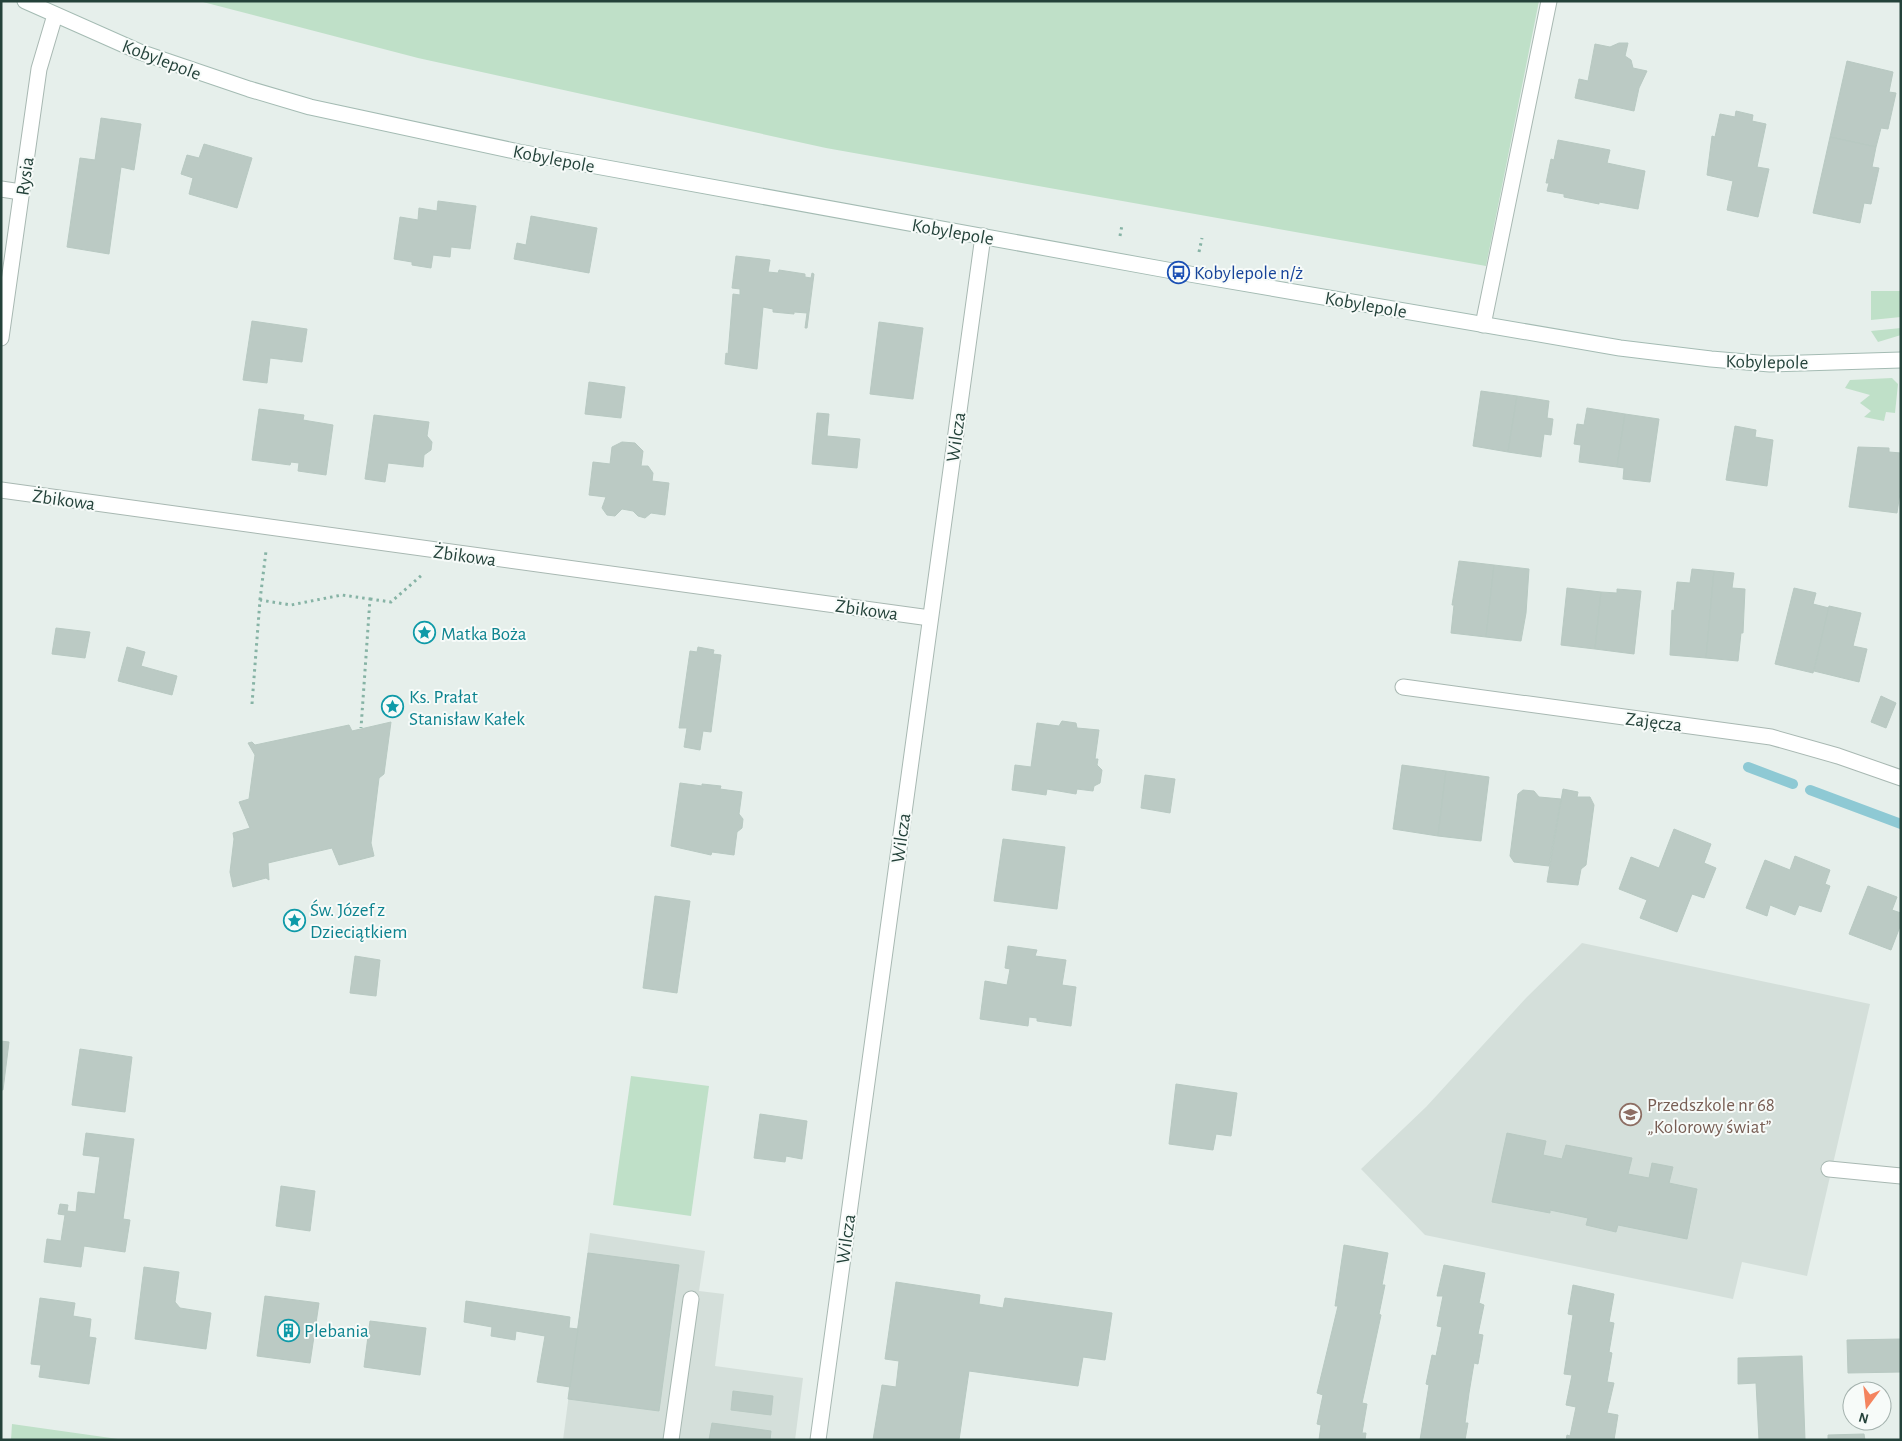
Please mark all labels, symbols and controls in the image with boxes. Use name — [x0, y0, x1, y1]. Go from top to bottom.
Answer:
street label: Kobylepole — [119, 37, 204, 84]
street label: Kobylepole — [511, 142, 596, 177]
street label: Rysia — [13, 156, 38, 197]
street label: Kobylepole — [910, 216, 995, 249]
bus stop icon: Kobylepole n/ż — [1166, 260, 1190, 284]
place label: Kobylepole n/ż — [1194, 264, 1303, 283]
street label: Kobylepole — [1323, 289, 1408, 322]
street label: Kobylepole — [1725, 352, 1809, 373]
street label: Wilcza — [944, 411, 969, 463]
street label: Żbikowa — [31, 486, 97, 514]
street label: Żbikowa — [432, 542, 498, 570]
street label: Żbikowa — [834, 596, 900, 624]
place icon: Matka Boża — [413, 621, 437, 645]
place label: Matka Boża — [441, 625, 527, 644]
place label: Ks. Prałat Stanisław Kałek — [409, 688, 525, 729]
place icon: Ks. Prałat Stanisław Kałek — [381, 695, 405, 719]
street label: Zajęcza — [1625, 710, 1683, 735]
street label: Wilcza — [889, 812, 914, 864]
place label: Św. Józef z Dzieciątkiem — [310, 899, 407, 942]
place icon: Św. Józef z Dzieciątkiem — [282, 908, 306, 932]
place label: Przedszkole nr 68 „Kolorowy świat” — [1647, 1096, 1775, 1137]
school or university icon: Przedszkole nr 68 „Kolorowy świat” — [1619, 1103, 1643, 1127]
street label: Wilcza — [834, 1213, 859, 1265]
building icon: Plebania — [276, 1318, 300, 1342]
place label: Plebania — [304, 1322, 369, 1341]
north arrow — [1842, 1381, 1892, 1431]
text: N — [1857, 1410, 1870, 1426]

